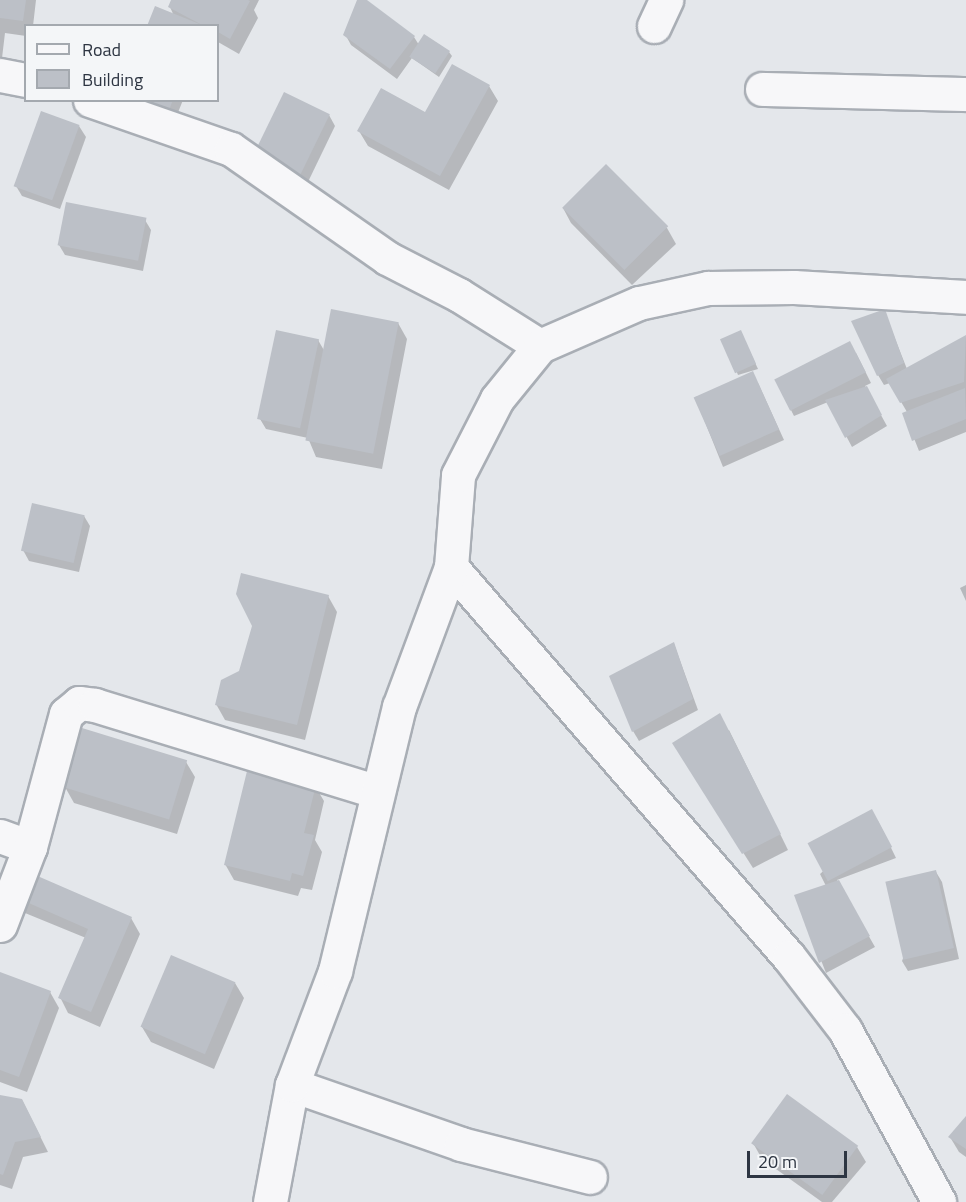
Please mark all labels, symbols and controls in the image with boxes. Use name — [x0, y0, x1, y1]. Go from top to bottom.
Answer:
legend — [24, 24, 219, 102]
text: Road — [82, 36, 121, 63]
text: Building — [82, 66, 143, 93]
scale bar — [750, 1139, 850, 1177]
text: 20 m — [758, 1148, 797, 1175]

